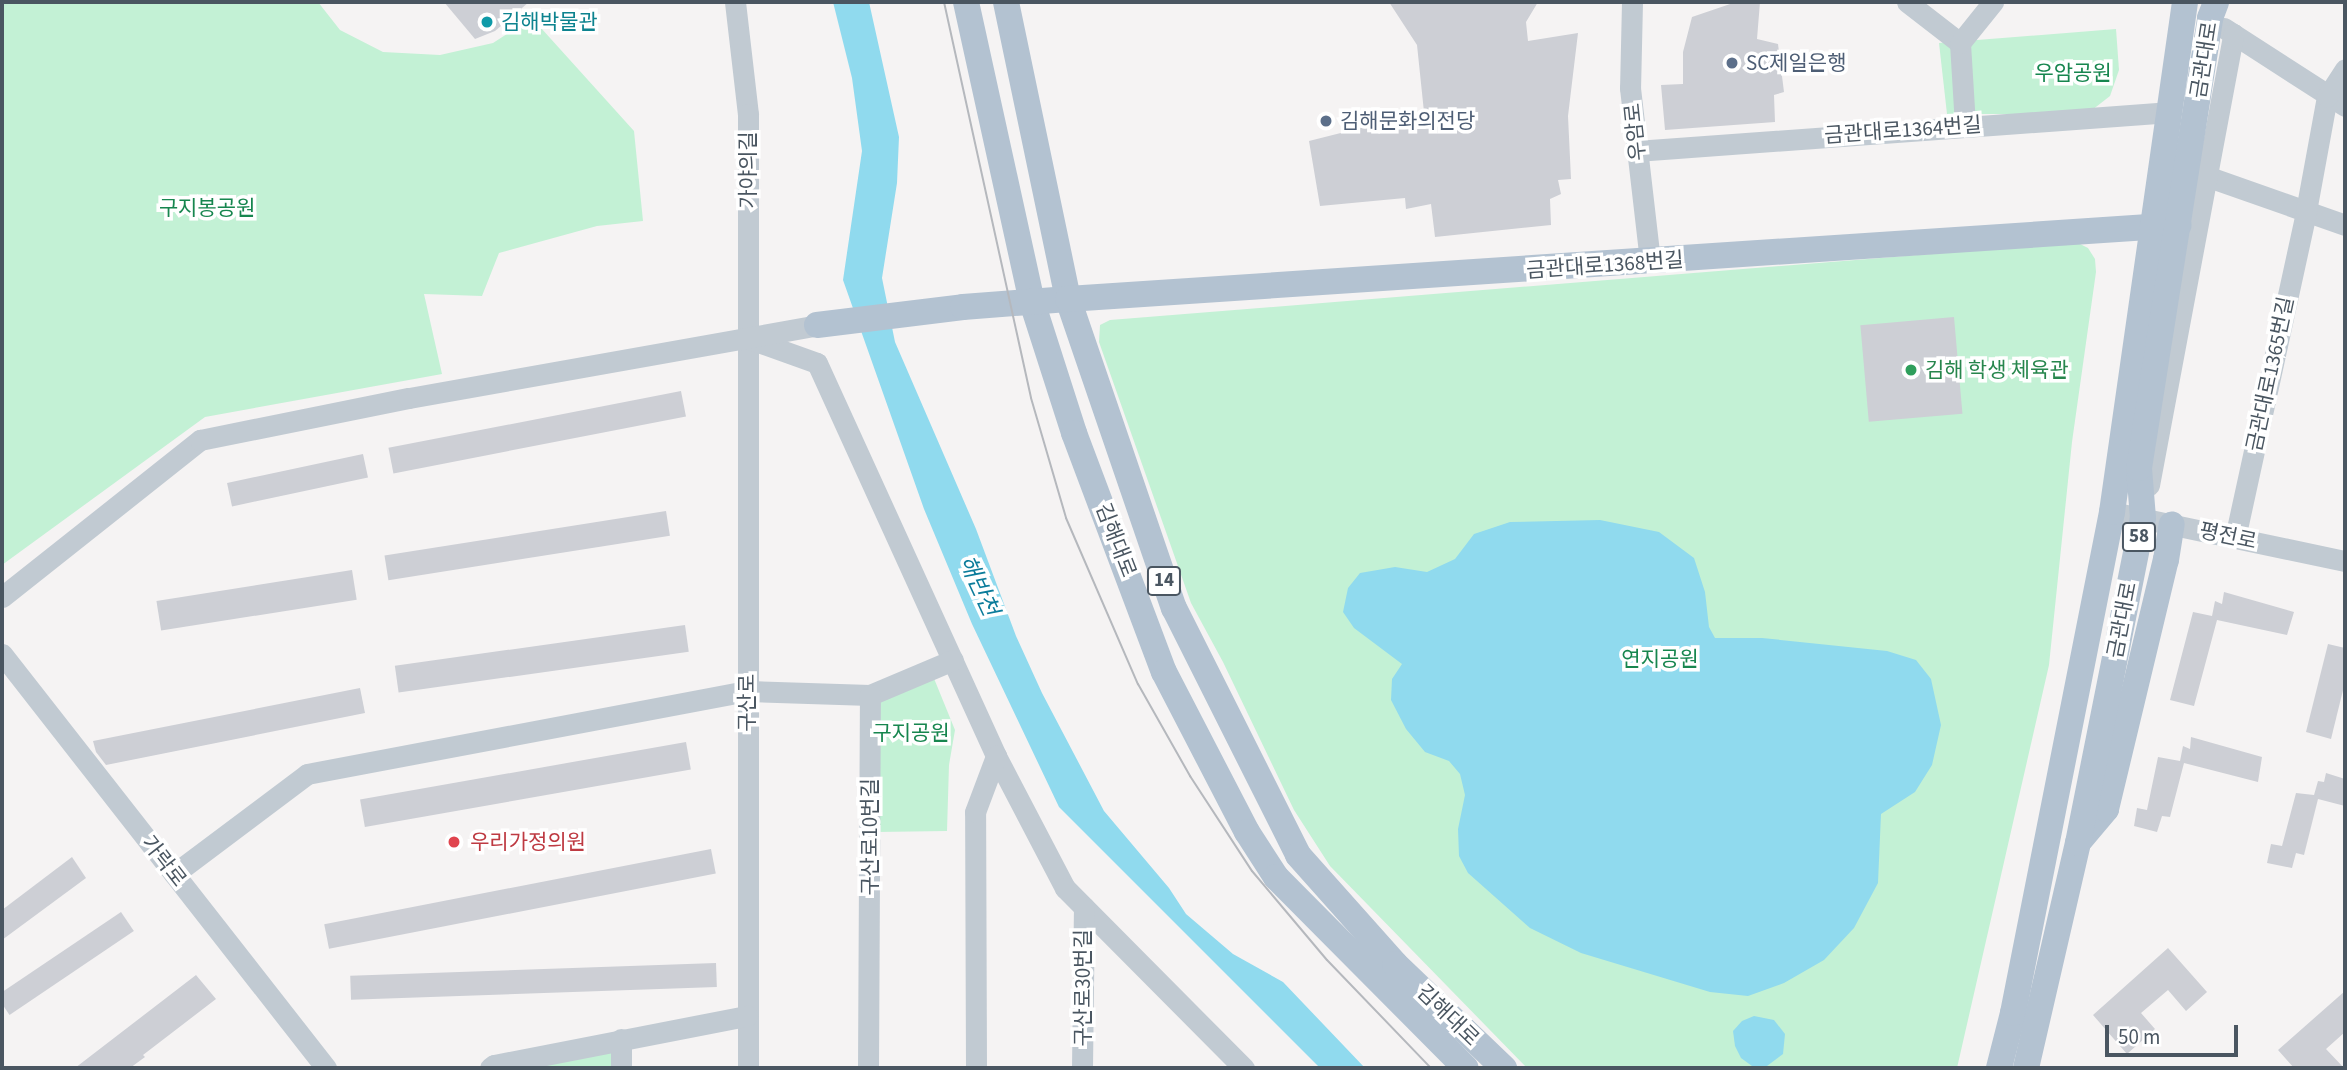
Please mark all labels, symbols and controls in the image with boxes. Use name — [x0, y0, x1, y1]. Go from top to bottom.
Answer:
place label: 김해박물관 — [501, 9, 598, 35]
marker: 김해박물관 — [479, 14, 495, 30]
street label: 금관대로 — [2186, 20, 2222, 100]
place label: SC제일은행 — [1746, 50, 1846, 76]
marker: SC제일은행 — [1724, 55, 1740, 71]
park label: 우암공원 — [2034, 60, 2112, 86]
street label: 우암로 — [1619, 102, 1651, 162]
place label: 김해문화의전당 — [1340, 108, 1475, 134]
street label: 금관대로1364번길 — [1823, 112, 1983, 148]
marker: 김해문화의전당 — [1318, 113, 1334, 129]
street label: 가야의길 — [735, 131, 761, 209]
park label: 구지봉공원 — [159, 195, 255, 221]
street label: 금관대로1368번길 — [1525, 247, 1685, 283]
street label: 금관대로1365번길 — [2241, 294, 2299, 454]
place label: 김해 학생 체육관 — [1925, 357, 2069, 383]
marker: 김해 학생 체육관 — [1903, 362, 1919, 378]
street label: 김해대로 — [1090, 499, 1142, 581]
street label: 평전로 — [2197, 518, 2259, 554]
road number: 58 — [2122, 522, 2156, 552]
water label: 해반천 — [952, 551, 1004, 621]
road number: 14 — [1146, 566, 1182, 596]
street label: 금관대로 — [2102, 580, 2142, 660]
park label: 연지공원 — [1621, 646, 1699, 672]
street label: 구산로 — [734, 674, 760, 732]
park label: 구지공원 — [872, 720, 950, 746]
street label: 구산로10번길 — [857, 778, 883, 896]
place label: 우리가정의원 — [470, 829, 586, 855]
street label: 가락로 — [136, 830, 192, 892]
marker: 우리가정의원 — [444, 832, 464, 852]
street label: 구산로30번길 — [1070, 929, 1096, 1047]
street label: 김해대로 — [1411, 979, 1485, 1051]
scale bar — [2109, 1010, 2242, 1054]
text: 50 m — [2118, 1022, 2160, 1052]

